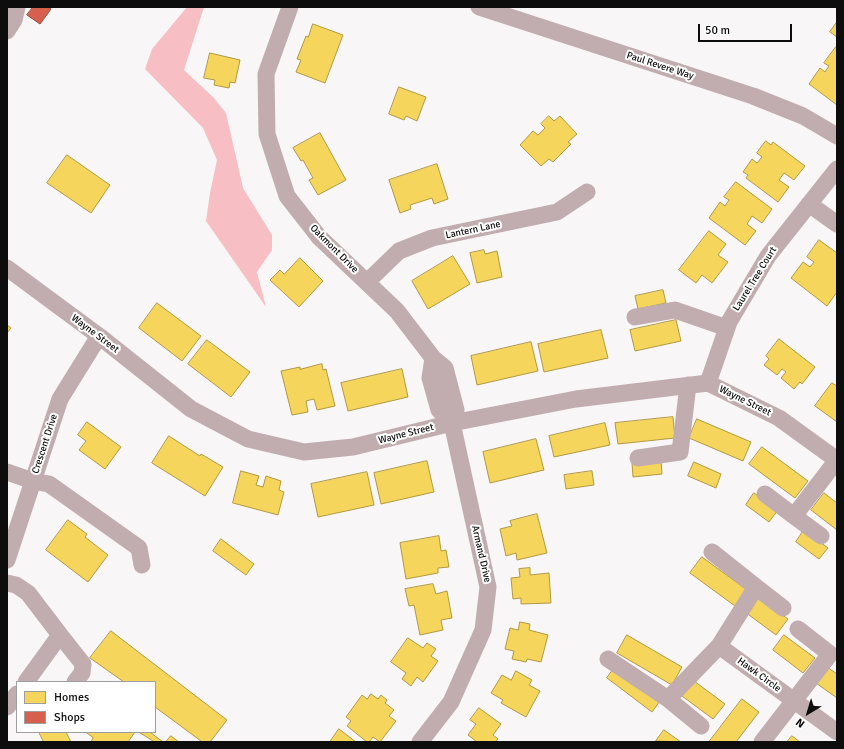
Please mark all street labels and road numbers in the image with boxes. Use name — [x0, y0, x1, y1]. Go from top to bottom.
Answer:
street label: Paul Revere Way — [625, 50, 695, 82]
street label: Lantern Lane — [444, 218, 502, 242]
street label: Oakmont Drive — [307, 222, 361, 276]
street label: Laurel Tree Court — [730, 245, 780, 313]
street label: Wayne Street — [69, 312, 121, 356]
street label: Wayne Street — [717, 383, 773, 419]
street label: Crescent Drive — [30, 413, 60, 475]
street label: Wayne Street — [377, 421, 435, 447]
street label: Armand Drive — [469, 524, 493, 584]
street label: Hawk Circle — [735, 655, 783, 695]

